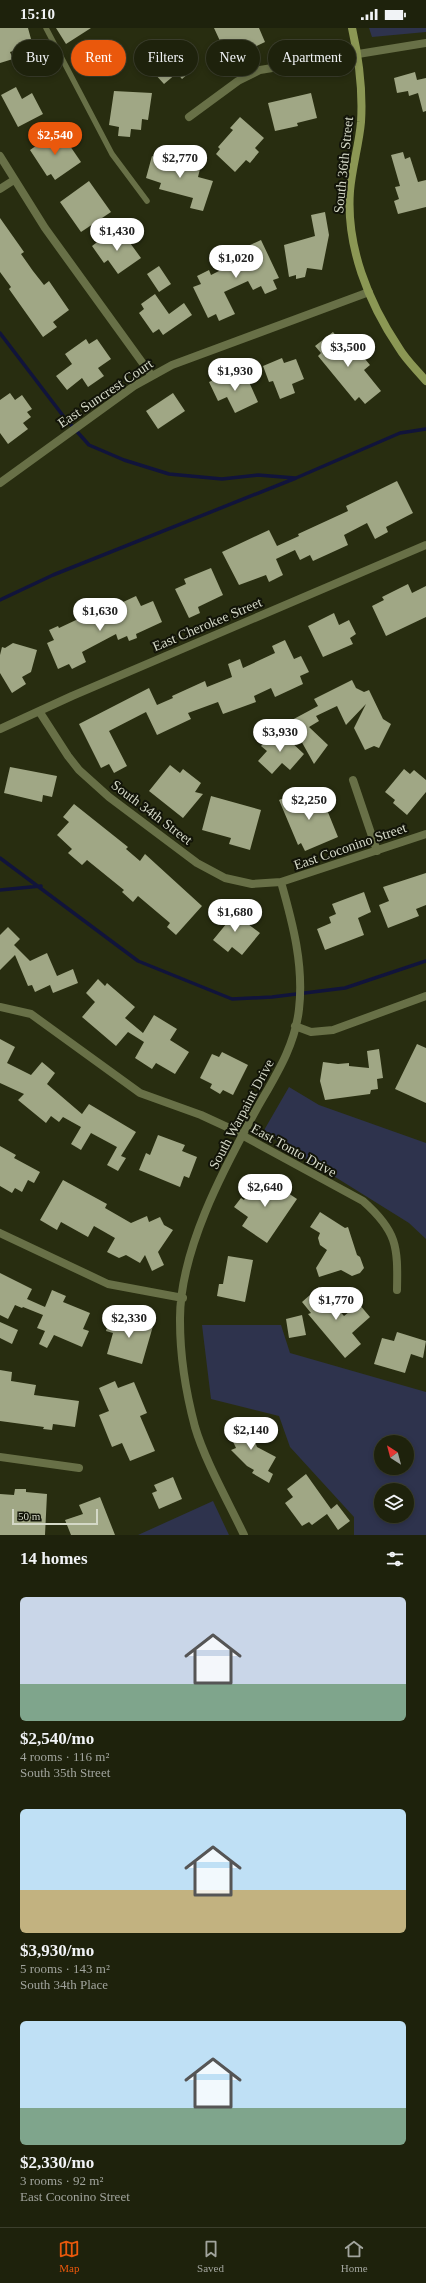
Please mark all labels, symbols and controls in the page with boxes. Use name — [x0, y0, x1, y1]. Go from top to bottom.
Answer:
text: 15:10 — [20, 6, 55, 22]
chip: Buy — [12, 40, 63, 76]
chip: Rent — [71, 40, 126, 76]
chip: Filters — [134, 40, 198, 76]
chip: New — [206, 40, 260, 76]
chip: Apartment — [268, 40, 356, 76]
street label: South 36th Street — [331, 116, 356, 214]
pin: $2,540 — [22, 122, 88, 156]
text: $2,540 — [37, 127, 73, 142]
pin: $2,770 — [147, 145, 213, 179]
text: $2,770 — [162, 150, 198, 165]
pin: $1,430 — [84, 218, 150, 252]
text: $1,430 — [99, 223, 135, 238]
pin: $1,020 — [203, 245, 269, 279]
text: $1,020 — [218, 250, 254, 265]
pin: $3,500 — [315, 334, 381, 368]
text: $3,500 — [330, 339, 366, 354]
street label: East Suncrest Court — [55, 356, 156, 431]
pin: $1,930 — [202, 358, 268, 392]
text: $1,930 — [217, 363, 253, 378]
street label: East Cherokee Street — [150, 595, 264, 654]
pin: $1,630 — [67, 598, 133, 632]
text: $1,630 — [82, 603, 118, 618]
pin: $3,930 — [247, 719, 313, 753]
text: $3,930 — [262, 724, 298, 739]
street label: South 34th Street — [108, 777, 195, 848]
pin: $2,250 — [276, 787, 342, 821]
text: $2,250 — [291, 792, 327, 807]
street label: East Coconino Street — [292, 820, 409, 873]
pin: $1,680 — [202, 899, 268, 933]
text: $1,680 — [217, 904, 253, 919]
street label: South Warpaint Drive — [206, 1057, 277, 1172]
street label: East Tonto Drive — [248, 1121, 339, 1180]
pin: $2,640 — [232, 1174, 298, 1208]
text: $2,640 — [247, 1179, 283, 1194]
pin: $1,770 — [303, 1287, 369, 1321]
text: $1,770 — [318, 1292, 354, 1307]
pin: $2,330 — [96, 1305, 162, 1339]
text: $2,330 — [111, 1310, 147, 1325]
pin: $2,140 — [218, 1417, 284, 1451]
text: $2,140 — [233, 1422, 269, 1437]
north arrow — [374, 1435, 414, 1475]
map controls — [374, 1435, 414, 1523]
button: layers — [374, 1483, 414, 1523]
scale bar — [12, 1507, 98, 1526]
text: 50 m — [18, 1510, 40, 1522]
icon: filters — [384, 1548, 406, 1570]
text: 14 homes — [20, 1549, 88, 1568]
icon: home — [177, 1623, 249, 1695]
text: $2,540/mo — [20, 1729, 94, 1748]
text: 4 rooms · 116 m² — [20, 1749, 109, 1764]
text: South 35th Street — [20, 1765, 110, 1780]
icon: home — [177, 1835, 249, 1907]
text: $3,930/mo — [20, 1941, 94, 1960]
text: 5 rooms · 143 m² — [20, 1961, 110, 1976]
text: South 34th Place — [20, 1977, 108, 1992]
icon: home — [177, 2047, 249, 2119]
text: $2,330/mo — [20, 2153, 94, 2172]
text: 3 rooms · 92 m² — [20, 2173, 103, 2188]
text: East Coconino Street — [20, 2189, 130, 2204]
tab: Map — [58, 2238, 80, 2274]
tab: Saved — [197, 2238, 224, 2274]
tab: Home — [341, 2238, 368, 2274]

